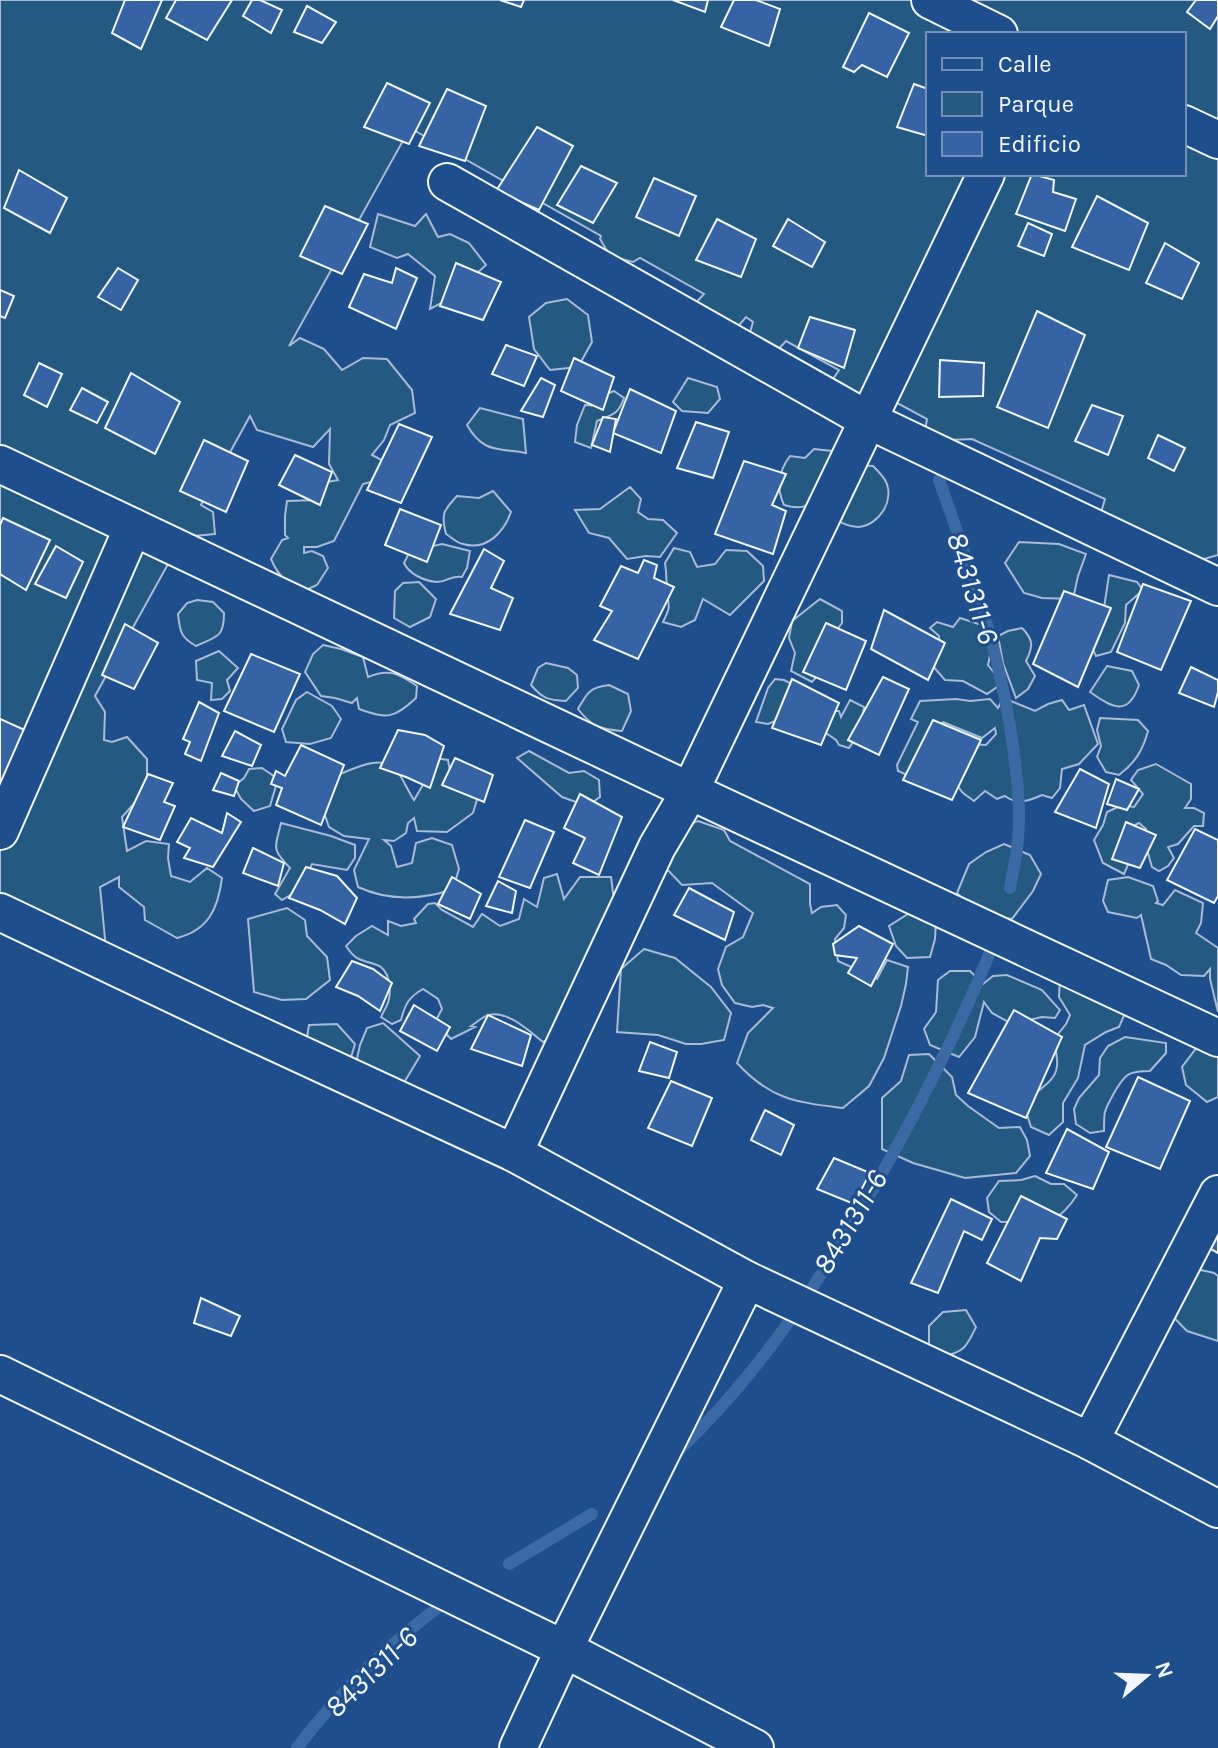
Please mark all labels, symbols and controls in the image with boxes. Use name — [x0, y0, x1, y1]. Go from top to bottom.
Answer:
legend — [926, 32, 1186, 176]
text: Calle — [998, 50, 1052, 78]
text: Parque — [998, 90, 1074, 118]
text: Edificio — [998, 130, 1081, 158]
water label: 8431311-6 — [939, 528, 1007, 649]
water label: 8431311-6 — [805, 1163, 895, 1281]
water label: 8431311-6 — [317, 1619, 425, 1725]
north arrow — [1106, 1636, 1186, 1716]
text: N — [1149, 1658, 1179, 1682]

